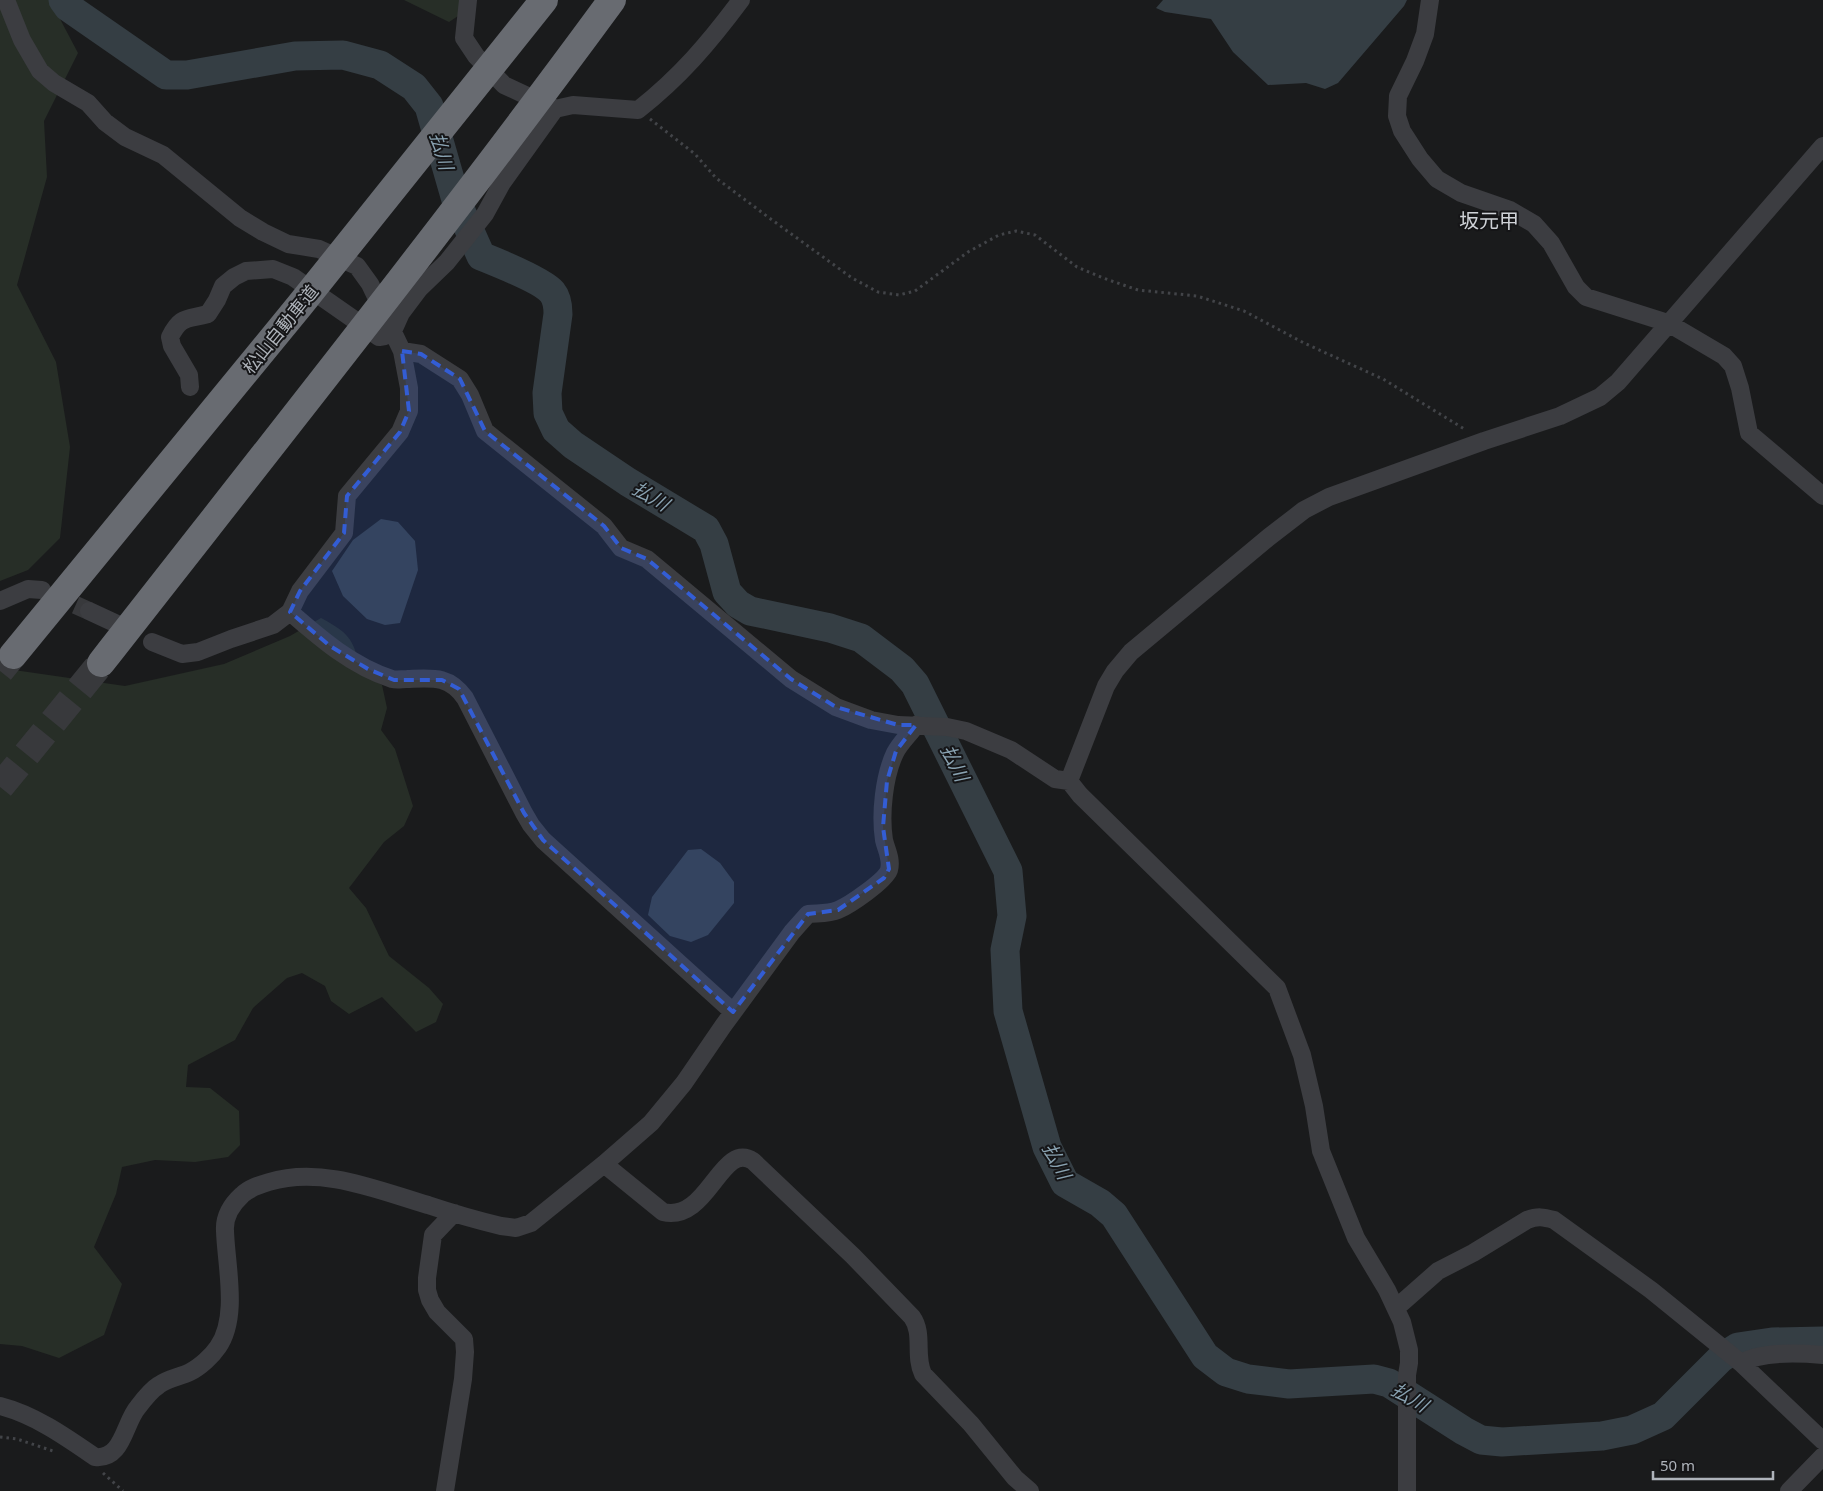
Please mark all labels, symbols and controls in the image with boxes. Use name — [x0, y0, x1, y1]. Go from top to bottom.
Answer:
water label: 払川 — [424, 129, 460, 175]
district label: 坂元甲 — [1459, 207, 1519, 234]
street label: 松山自動車道 — [237, 279, 323, 379]
water label: 払川 — [628, 475, 676, 518]
water label: 払川 — [935, 740, 976, 788]
water label: 払川 — [1037, 1138, 1078, 1186]
water label: 払川 — [1387, 1376, 1435, 1419]
scale bar — [1653, 1448, 1773, 1480]
text: 50 m — [1660, 1455, 1695, 1475]

